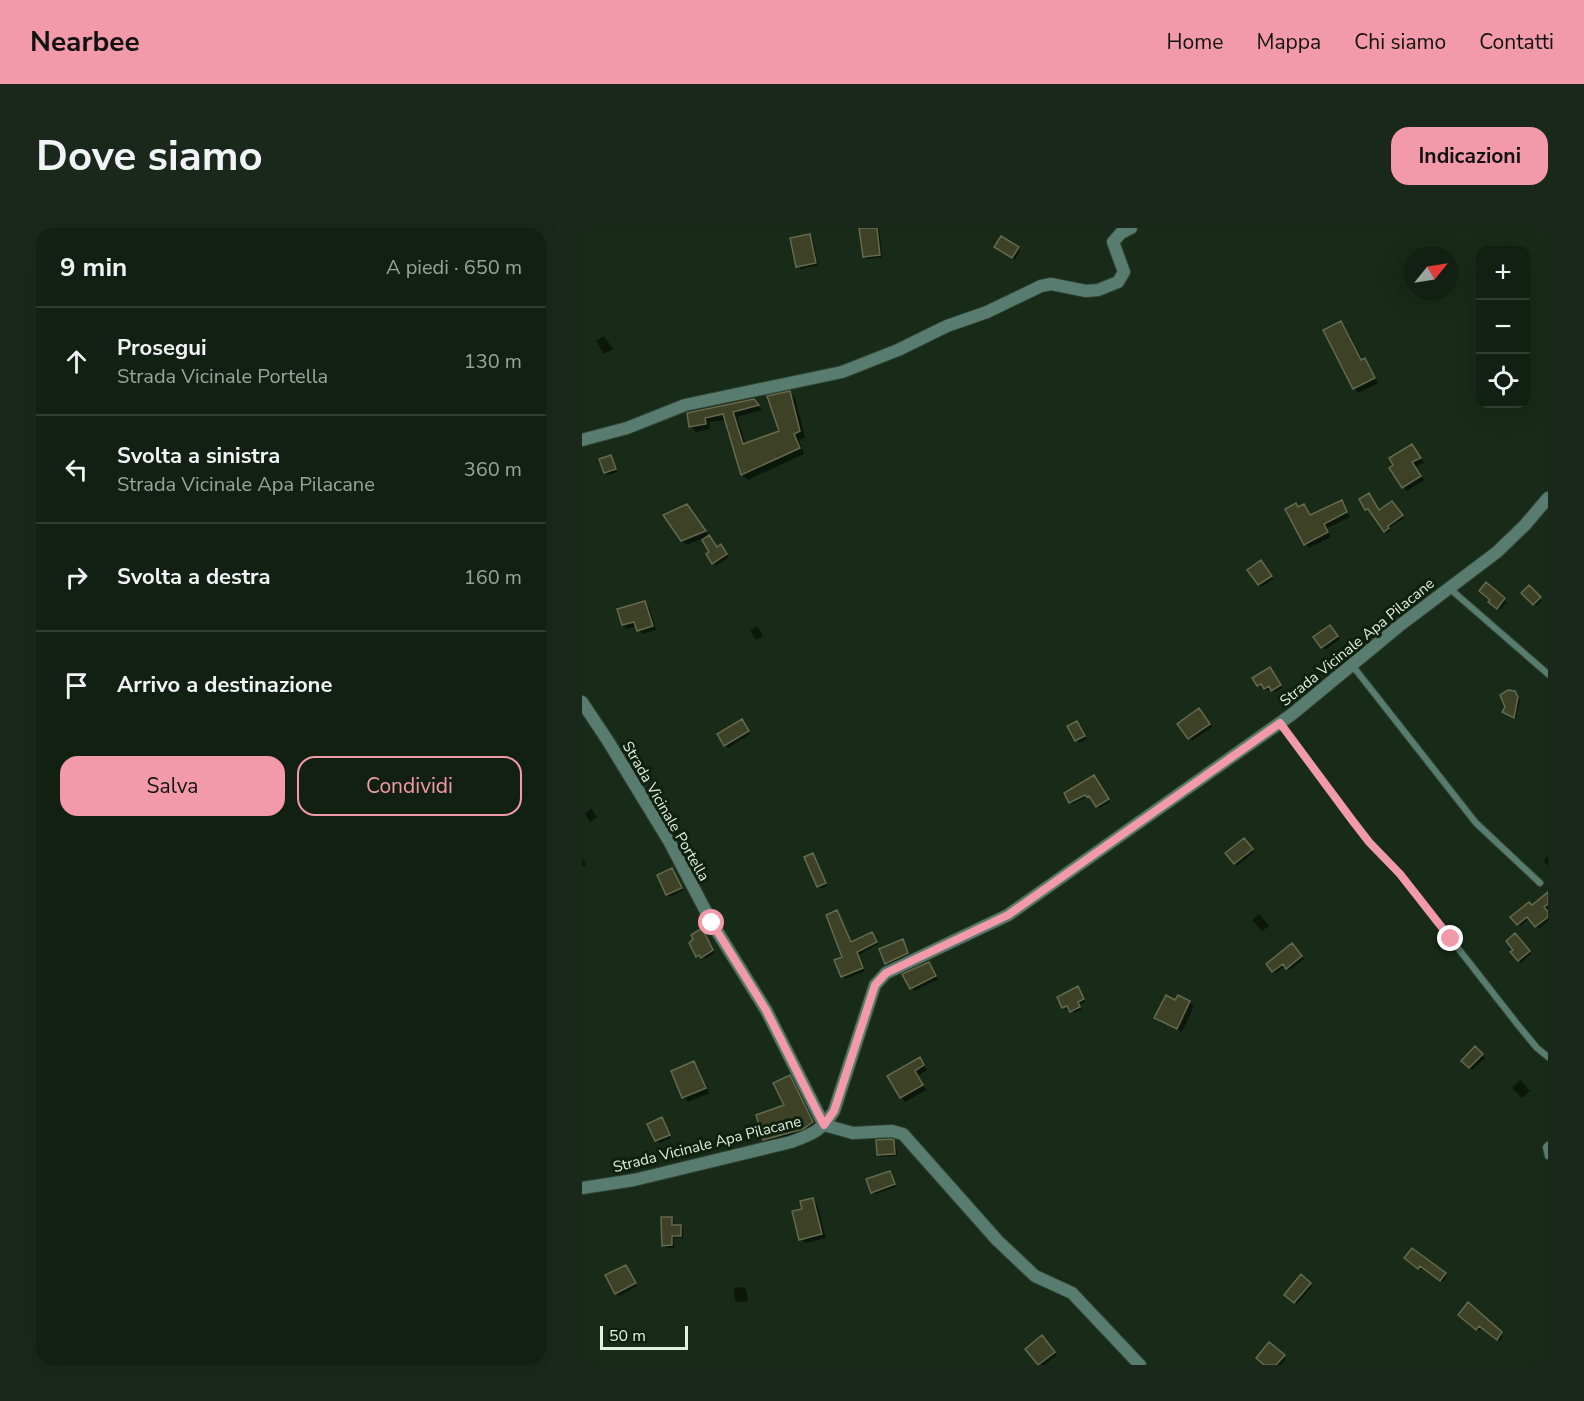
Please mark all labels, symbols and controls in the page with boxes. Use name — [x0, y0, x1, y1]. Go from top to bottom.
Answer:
text: Nearbee — [30, 23, 140, 61]
text: Home — [1167, 28, 1223, 56]
text: Mappa — [1256, 28, 1321, 56]
text: Chi siamo — [1354, 28, 1446, 56]
text: Contatti — [1479, 28, 1554, 56]
button: Indicazioni — [1391, 127, 1548, 185]
text: Dove siamo — [36, 128, 263, 185]
north arrow — [1404, 246, 1458, 300]
map controls — [1476, 246, 1530, 408]
button: + — [1476, 246, 1530, 300]
text: 9 min — [60, 250, 127, 285]
text: A piedi · 650 m — [386, 254, 522, 281]
button: − — [1476, 300, 1530, 354]
text: Prosegui — [117, 333, 207, 363]
icon: ahead — [60, 345, 93, 378]
text: 130 m — [464, 348, 522, 375]
button: locate — [1476, 354, 1530, 408]
text: Strada Vicinale Portella — [117, 363, 328, 390]
text: Svolta a sinistra — [117, 441, 280, 471]
icon: left — [60, 453, 93, 486]
text: 360 m — [464, 456, 522, 483]
text: Strada Vicinale Apa Pilacane — [117, 471, 375, 498]
icon: right — [60, 561, 93, 594]
text: Svolta a destra — [117, 562, 271, 592]
text: 160 m — [464, 564, 522, 591]
street label: Strada Vicinale Apa Pilacane — [1276, 573, 1438, 711]
icon: arrive — [60, 669, 93, 702]
text: Arrivo a destinazione — [117, 670, 332, 700]
street label: Strada Vicinale Portella — [618, 737, 714, 885]
button: Salva — [60, 756, 285, 816]
button: Condividi — [297, 756, 522, 816]
route start — [698, 909, 724, 935]
route end — [1437, 925, 1463, 951]
street label: Strada Vicinale Apa Pilacane — [611, 1111, 803, 1177]
scale bar — [600, 1323, 688, 1350]
text: 50 m — [609, 1325, 646, 1347]

